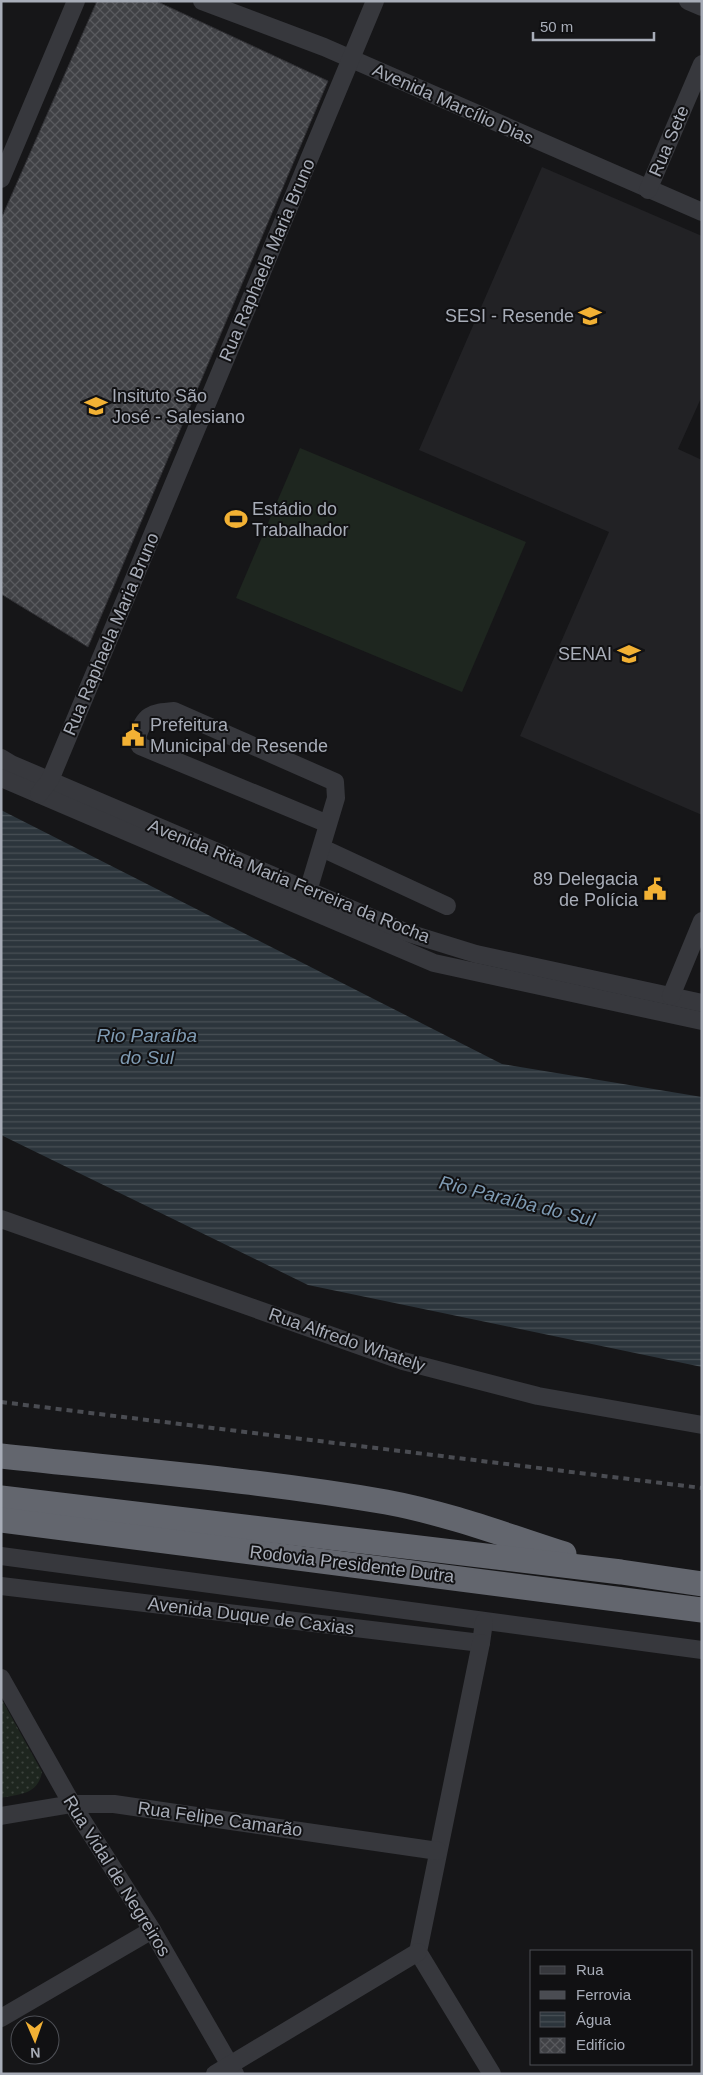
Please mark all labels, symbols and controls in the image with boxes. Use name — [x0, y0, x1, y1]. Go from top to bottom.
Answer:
scale bar — [533, 10, 654, 42]
text: 50 m — [540, 18, 573, 35]
street label: Avenida Marcílio Dias — [370, 60, 536, 148]
street label: Rua Sete — [645, 103, 693, 179]
street label: Rua Raphaela Maria Bruno — [215, 156, 319, 364]
school or university icon: SESI - Resende — [577, 303, 603, 329]
place label: SESI - Resende — [445, 306, 574, 326]
place label: Insituto São José - Salesiano — [112, 386, 245, 427]
school or university icon: Insituto São José - Salesiano — [83, 393, 109, 419]
place label: Estádio do Trabalhador — [252, 499, 348, 540]
sports icon: Estádio do Trabalhador — [223, 506, 249, 532]
street label: Rua Raphaela Maria Bruno — [59, 530, 163, 738]
school or university icon: SENAI — [616, 641, 642, 667]
place label: SENAI — [558, 644, 612, 664]
place label: Prefeitura Municipal de Resende — [150, 715, 328, 756]
public building icon: Prefeitura Municipal de Resende — [120, 722, 146, 748]
street label: Avenida Rita Maria Ferreira da Rocha — [145, 815, 434, 947]
place label: 89 Delegacia de Polícia — [533, 869, 639, 910]
public building icon: 89 Delegacia de Polícia — [642, 876, 668, 902]
water label: Rio Paraíba do Sul — [97, 1025, 197, 1068]
water label: Rio Paraíba do Sul — [437, 1172, 598, 1231]
street label: Rua Alfredo Whately — [266, 1304, 428, 1376]
street label: Rodovia Presidente Dutra — [248, 1542, 456, 1587]
street label: Avenida Duque de Caxias — [147, 1593, 355, 1639]
street label: Rua Vidal de Negreiros — [59, 1792, 175, 1960]
street label: Rua Felipe Camarão — [136, 1798, 304, 1840]
legend — [530, 1950, 693, 2065]
text: Rua — [576, 1961, 604, 1978]
text: Ferrovia — [576, 1986, 632, 2003]
text: Água — [576, 2011, 612, 2028]
north arrow — [10, 2015, 60, 2065]
text: Edifício — [576, 2036, 625, 2053]
text: N — [30, 2045, 41, 2061]

